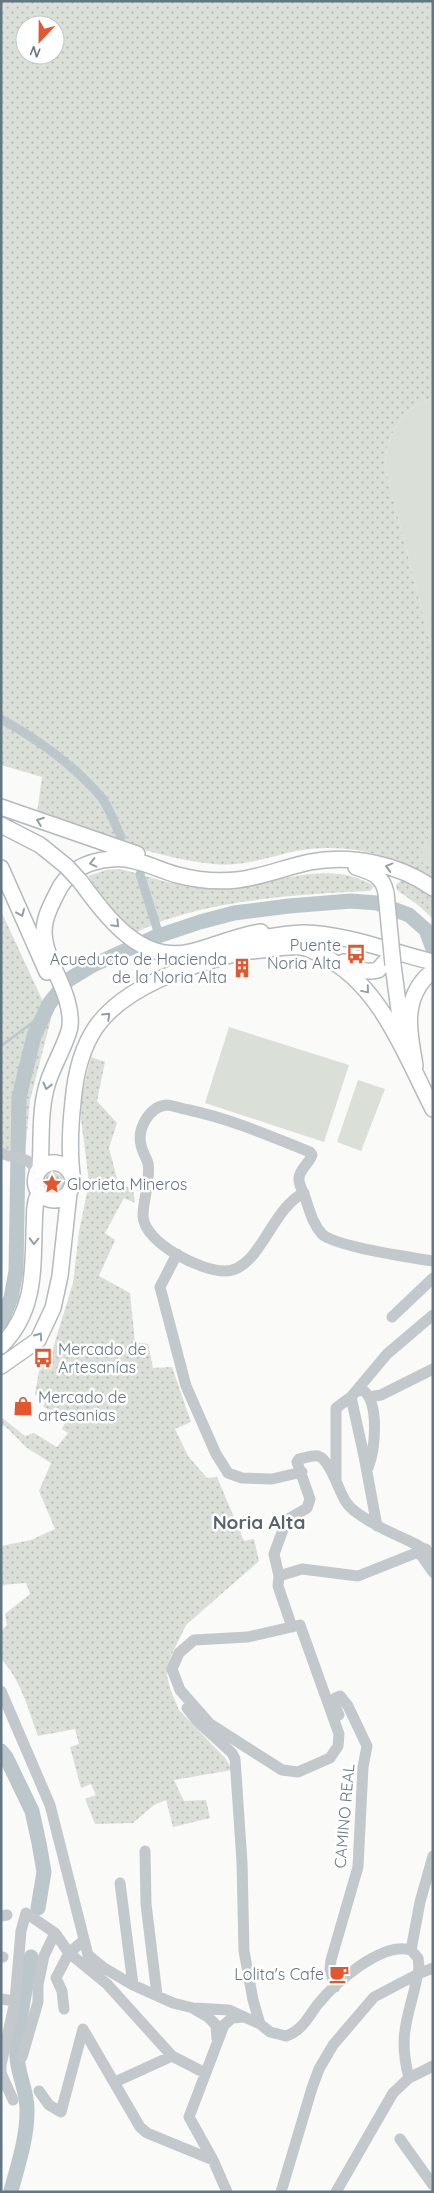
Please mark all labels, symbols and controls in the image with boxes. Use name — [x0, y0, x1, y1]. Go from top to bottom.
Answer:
north arrow — [15, 15, 65, 65]
text: N — [27, 42, 43, 62]
one-way arrow — [37, 817, 45, 827]
one-way arrow — [88, 857, 97, 868]
one-way arrow — [386, 862, 394, 872]
one-way arrow — [15, 908, 26, 917]
one-way arrow — [110, 919, 119, 928]
place label: Puente Noria Alta — [267, 935, 341, 973]
bus stop icon: Puente Noria Alta — [345, 943, 367, 965]
place label: Acueducto de Hacienda de la Noria Alta — [50, 949, 227, 987]
building icon: Acueducto de Hacienda de la Noria Alta — [231, 957, 253, 979]
one-way arrow — [360, 984, 369, 993]
one-way arrow — [101, 1013, 110, 1022]
one-way arrow — [42, 1082, 53, 1091]
place icon: Glorieta Mineros — [41, 1173, 63, 1195]
place label: Glorieta Mineros — [67, 1174, 187, 1194]
one-way arrow — [28, 1237, 39, 1245]
one-way arrow — [33, 1332, 42, 1342]
place label: Mercado de Artesanías — [58, 1339, 147, 1377]
bus stop icon: Mercado de Artesanías — [32, 1347, 54, 1369]
place label: Mercado de artesanias — [38, 1387, 127, 1425]
shop icon: Mercado de artesanias — [12, 1395, 34, 1417]
district label: Noria Alta — [213, 1510, 305, 1534]
street label: CAMINO REAL — [329, 1762, 359, 1869]
cafe icon: Lolita's Cafe — [328, 1963, 350, 1985]
place label: Lolita's Cafe — [234, 1964, 324, 1984]

